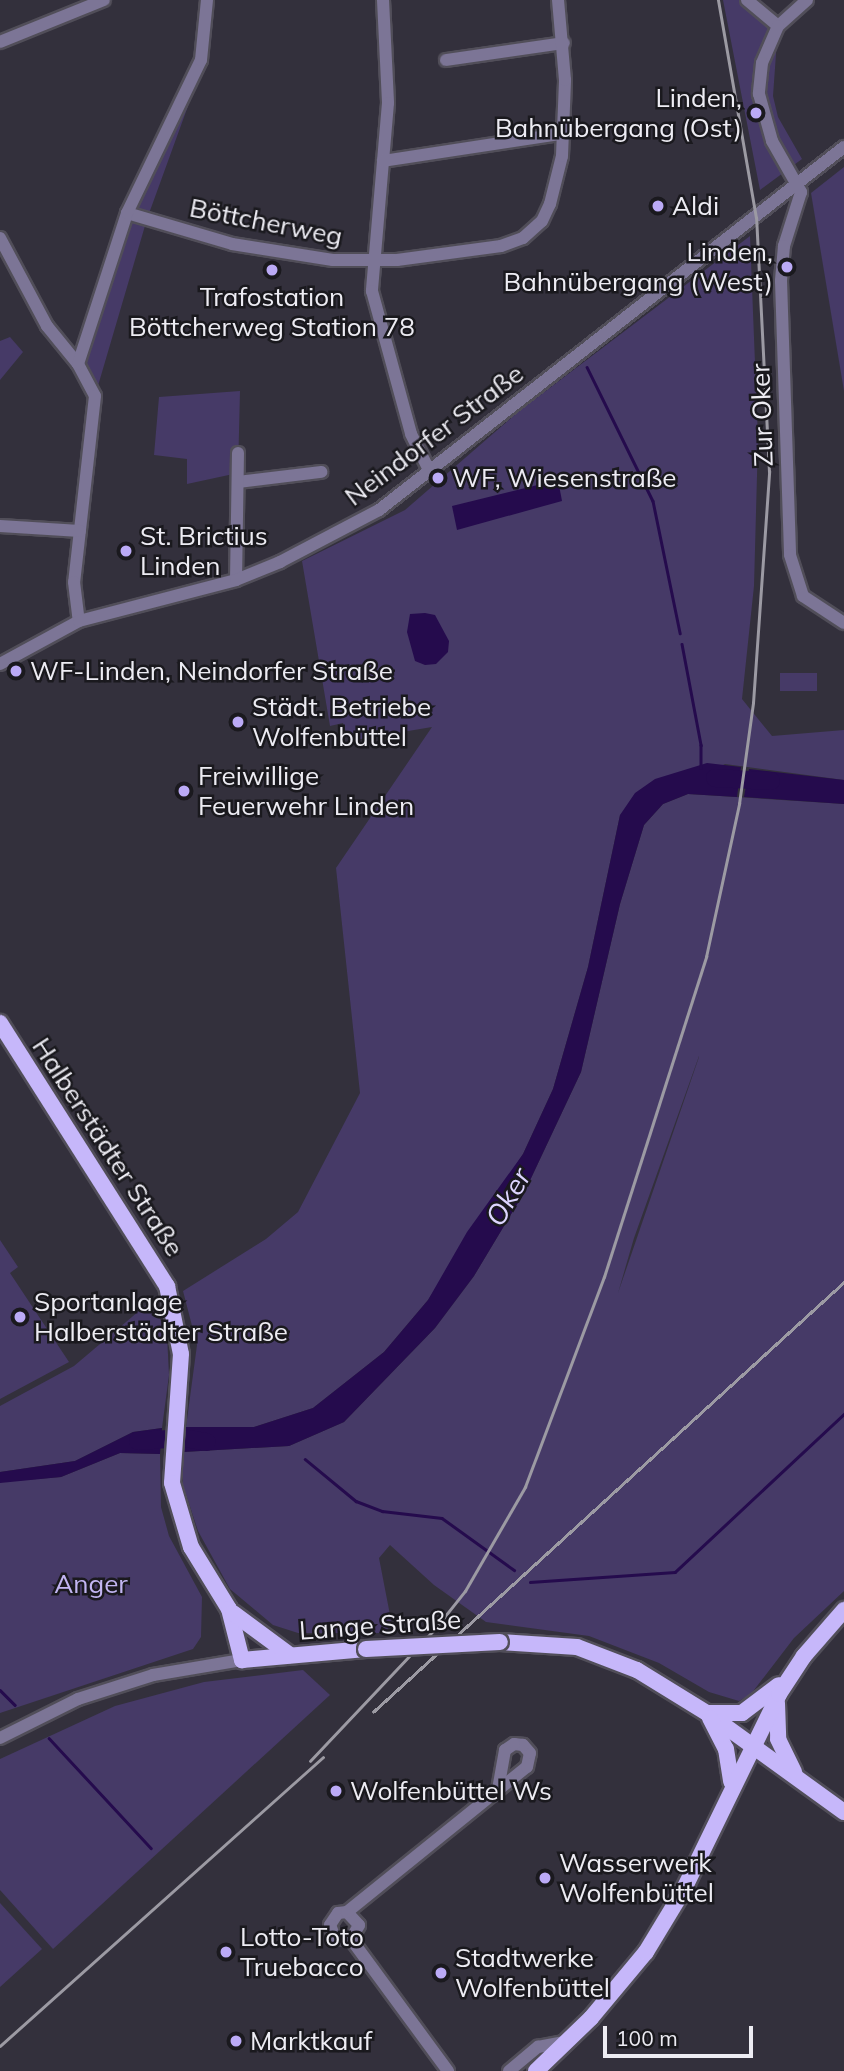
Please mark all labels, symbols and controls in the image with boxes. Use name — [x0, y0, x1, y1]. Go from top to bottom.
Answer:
place label: Linden, Bahnübergang (Ost) — [495, 82, 742, 144]
marker: Linden, Bahnübergang (Ost) — [748, 105, 764, 121]
place label: Aldi — [672, 190, 719, 222]
street label: Böttcherweg — [187, 192, 345, 252]
marker: Aldi — [650, 198, 666, 214]
place label: Linden, Bahnübergang (West) — [503, 236, 773, 298]
marker: Linden, Bahnübergang (West) — [779, 259, 795, 275]
marker: Trafostation Böttcherweg Station 78 — [264, 262, 280, 278]
place label: Trafostation Böttcherweg Station 78 — [129, 281, 415, 342]
street label: Neindorfer Straße — [339, 358, 529, 512]
street label: Zur Oker — [745, 363, 779, 467]
place label: WF, Wiesenstraße — [452, 462, 676, 494]
marker: WF, Wiesenstraße — [430, 470, 446, 486]
place label: St. Brictius Linden — [140, 520, 268, 582]
marker: St. Brictius Linden — [118, 543, 134, 559]
place label: WF-Linden, Neindorfer Straße — [30, 655, 393, 687]
marker: WF-Linden, Neindorfer Straße — [8, 663, 24, 679]
place label: Städt. Betriebe Wolfenbüttel — [252, 691, 431, 752]
marker: Städt. Betriebe Wolfenbüttel — [230, 714, 246, 730]
place label: Freiwillige Feuerwehr Linden — [198, 760, 414, 822]
marker: Freiwillige Feuerwehr Linden — [176, 783, 192, 799]
street label: Halberstädter Straße — [26, 1032, 190, 1262]
water label: Oker — [478, 1162, 538, 1232]
place label: Sportanlage Halberstädter Straße — [34, 1286, 288, 1348]
marker: Sportanlage Halberstädter Straße — [12, 1309, 28, 1325]
park label: Anger — [54, 1568, 128, 1600]
street label: Lange Straße — [298, 1604, 462, 1646]
place label: Wolfenbüttel Ws — [350, 1775, 552, 1807]
marker: Wolfenbüttel Ws — [328, 1783, 344, 1799]
place label: Wasserwerk Wolfenbüttel — [559, 1847, 714, 1909]
marker: Wasserwerk Wolfenbüttel — [537, 1870, 553, 1886]
place label: Lotto-Toto Truebacco — [240, 1921, 364, 1982]
place label: Stadtwerke Wolfenbüttel — [455, 1942, 610, 2004]
marker: Lotto-Toto Truebacco — [218, 1944, 234, 1960]
marker: Stadtwerke Wolfenbüttel — [433, 1965, 449, 1981]
scale bar — [606, 2011, 756, 2056]
place label: Marktkauf — [250, 2025, 372, 2057]
text: 100 m — [616, 2025, 678, 2051]
marker: Marktkauf — [228, 2033, 244, 2049]

